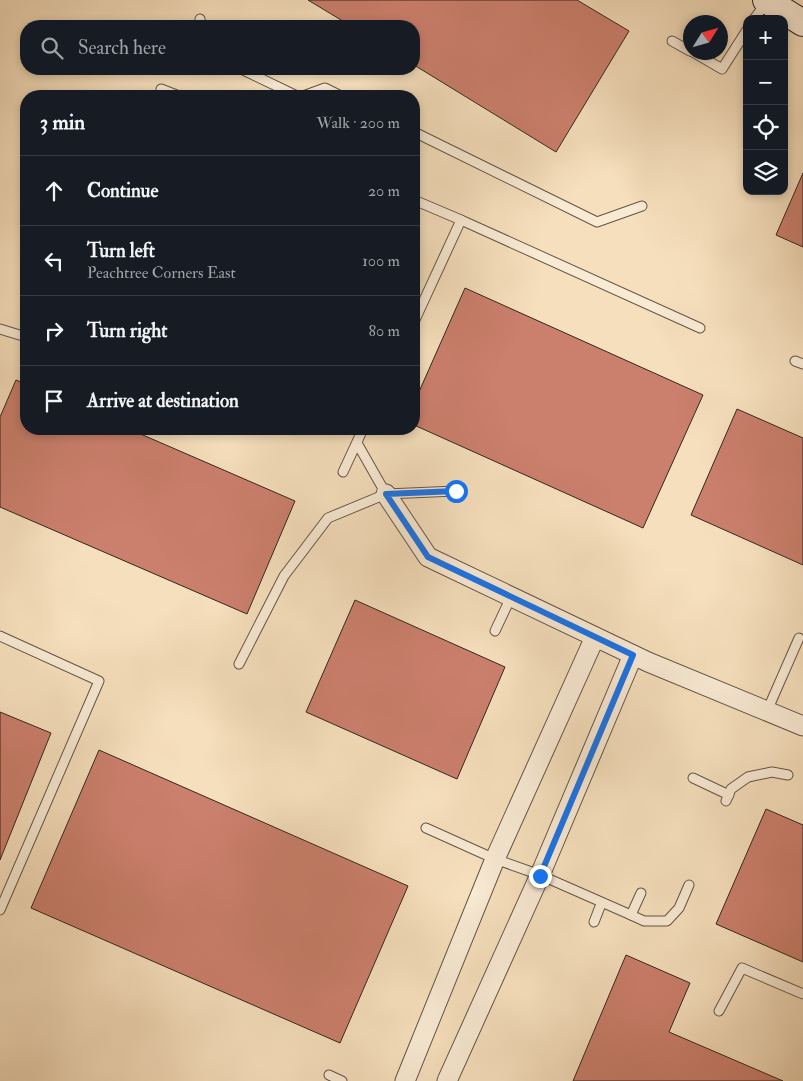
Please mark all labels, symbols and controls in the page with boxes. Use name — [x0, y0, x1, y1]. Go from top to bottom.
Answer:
north arrow — [683, 15, 728, 60]
map controls — [743, 15, 788, 195]
button: + — [743, 15, 788, 60]
search box — [20, 20, 420, 75]
icon: search — [38, 34, 66, 62]
text: Search here — [78, 36, 166, 60]
button: − — [743, 60, 788, 105]
button: locate — [743, 105, 788, 150]
text: 3 min — [40, 109, 85, 136]
text: Walk · 200 m — [317, 113, 400, 133]
button: layers — [743, 150, 788, 195]
icon: ahead — [40, 177, 68, 205]
text: Continue — [87, 179, 158, 203]
text: 20 m — [368, 181, 400, 201]
text: Turn left — [87, 239, 155, 263]
icon: left — [40, 247, 68, 275]
text: 100 m — [362, 251, 400, 271]
text: Peachtree Corners East — [87, 263, 236, 283]
icon: right — [40, 317, 68, 345]
text: Turn right — [87, 319, 167, 343]
text: 80 m — [369, 321, 400, 341]
icon: arrive — [40, 387, 68, 415]
text: Arrive at destination — [87, 389, 239, 413]
route start — [445, 480, 468, 503]
route end — [529, 865, 552, 888]

